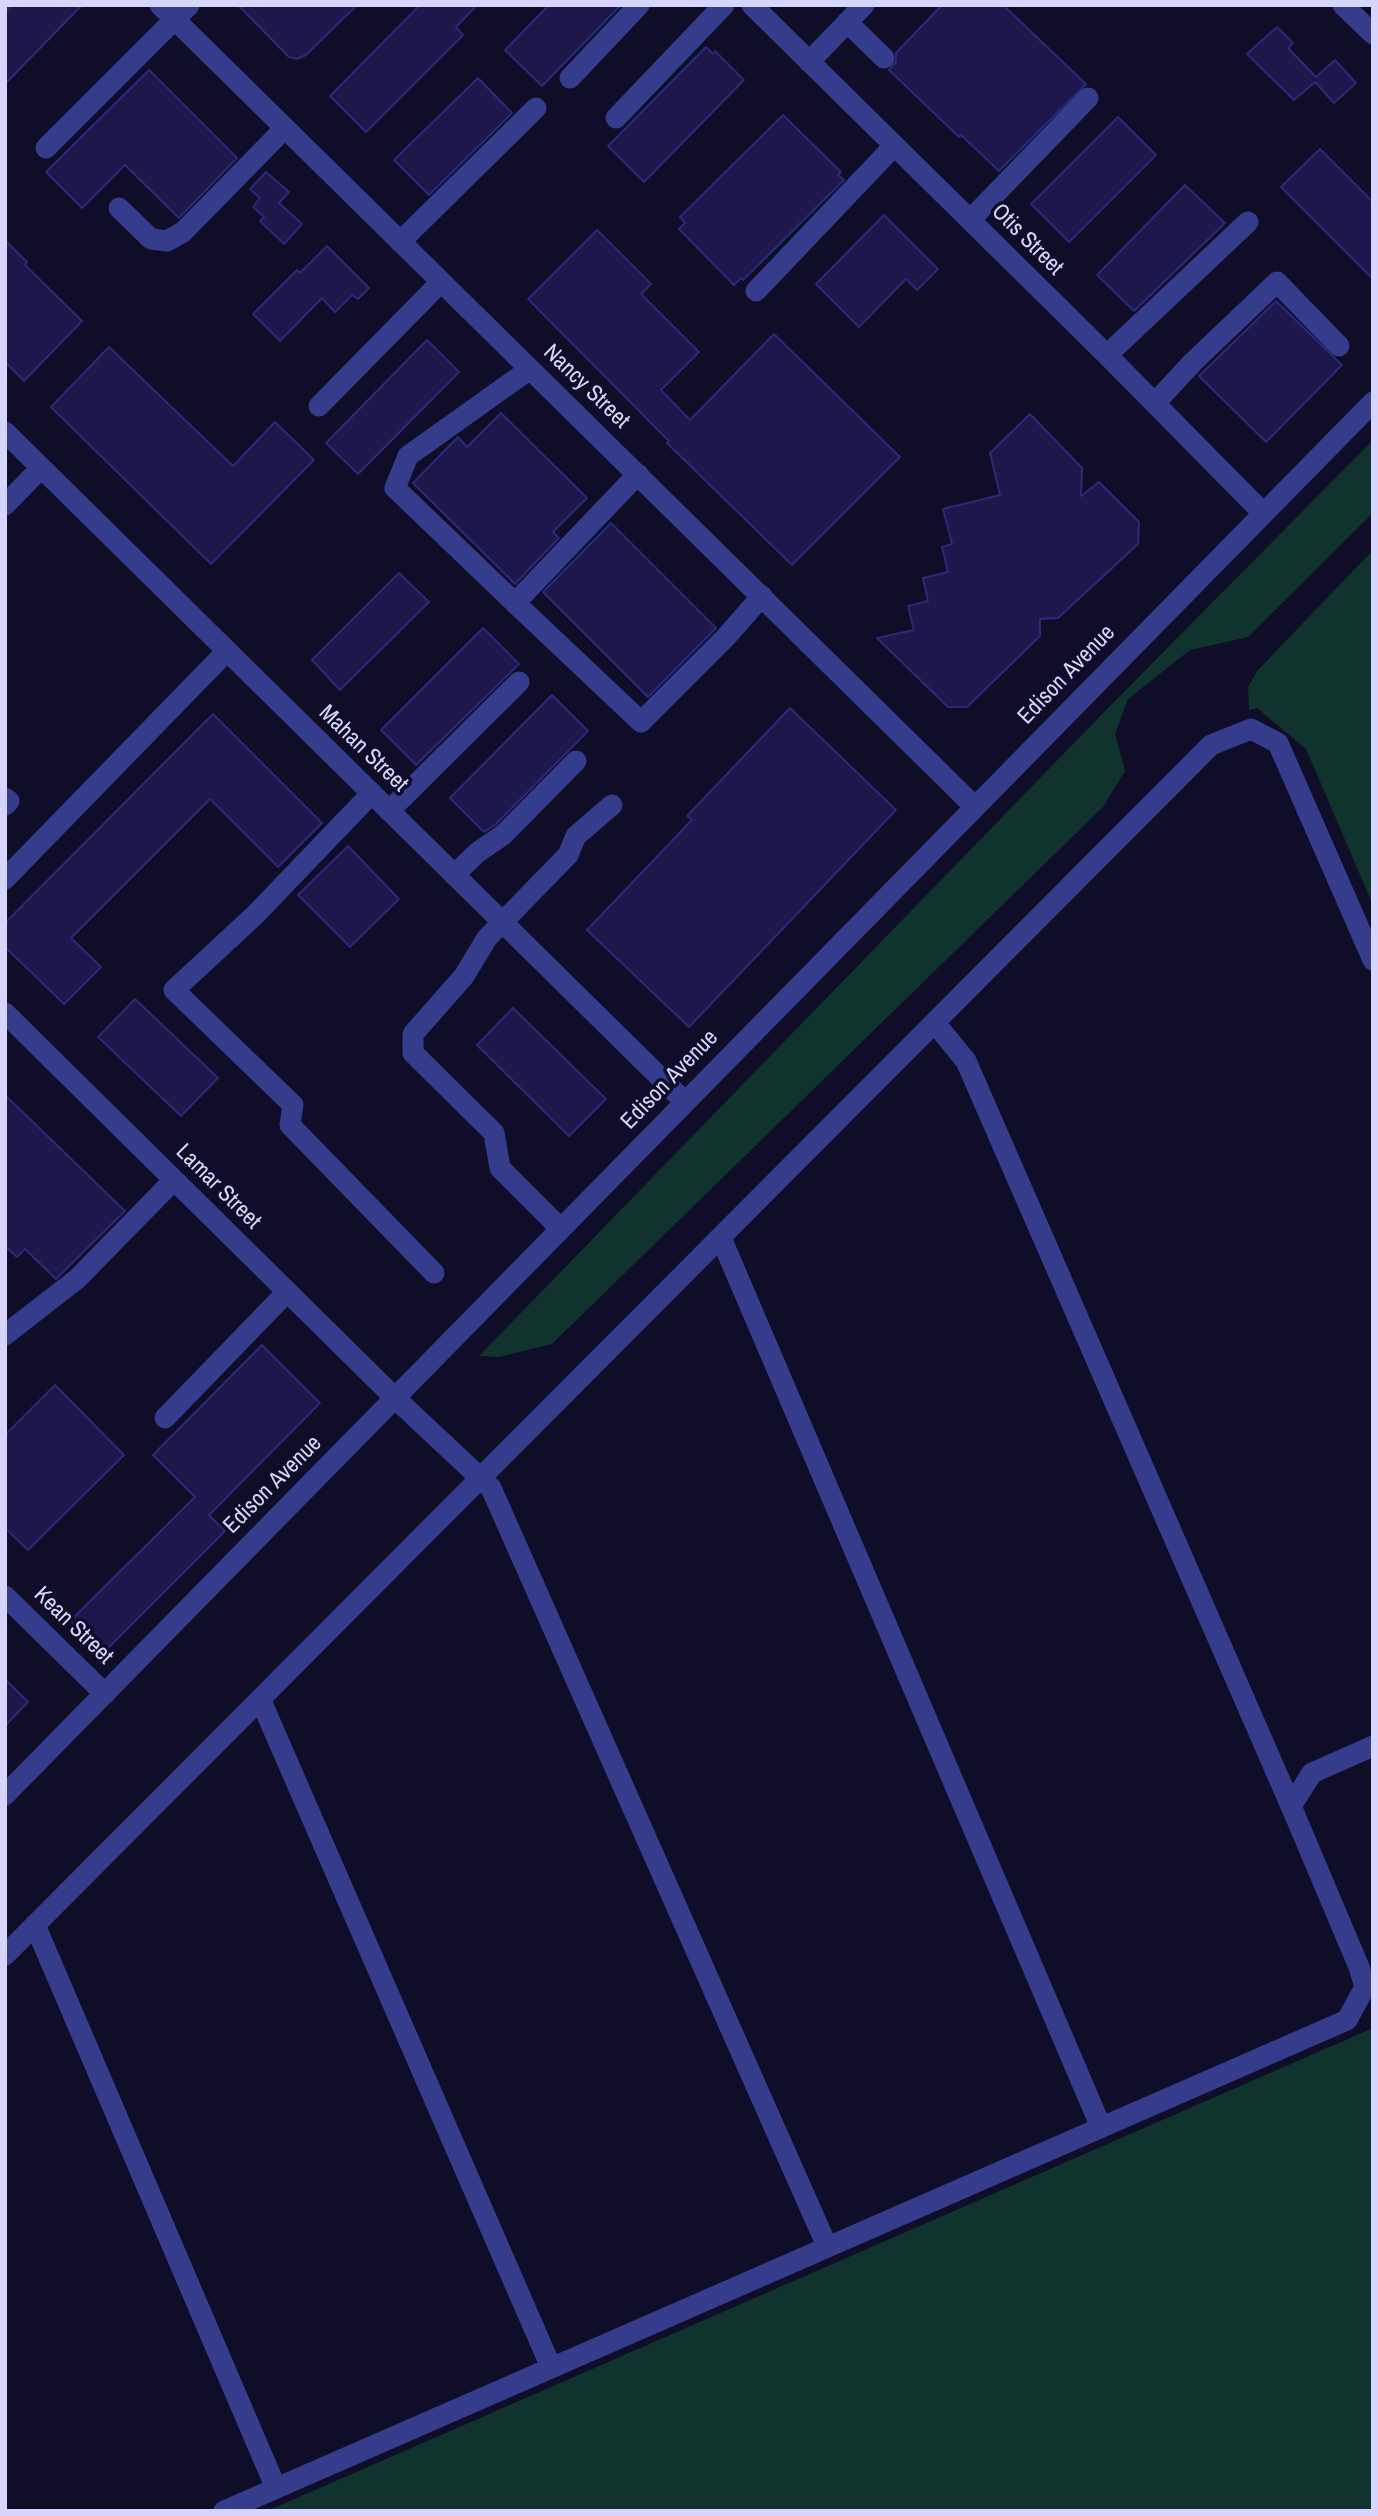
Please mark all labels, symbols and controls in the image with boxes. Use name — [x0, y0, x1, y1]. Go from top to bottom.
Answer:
street label: Otis Street — [985, 198, 1069, 282]
street label: Nancy Street — [537, 339, 635, 435]
street label: Edison Avenue — [1013, 620, 1121, 730]
street label: Mahan Street — [313, 700, 413, 798]
street label: Edison Avenue — [616, 1025, 724, 1135]
street label: Lamar Street — [170, 1139, 266, 1235]
street label: Edison Avenue — [218, 1430, 328, 1540]
street label: Kean Street — [28, 1581, 118, 1671]

